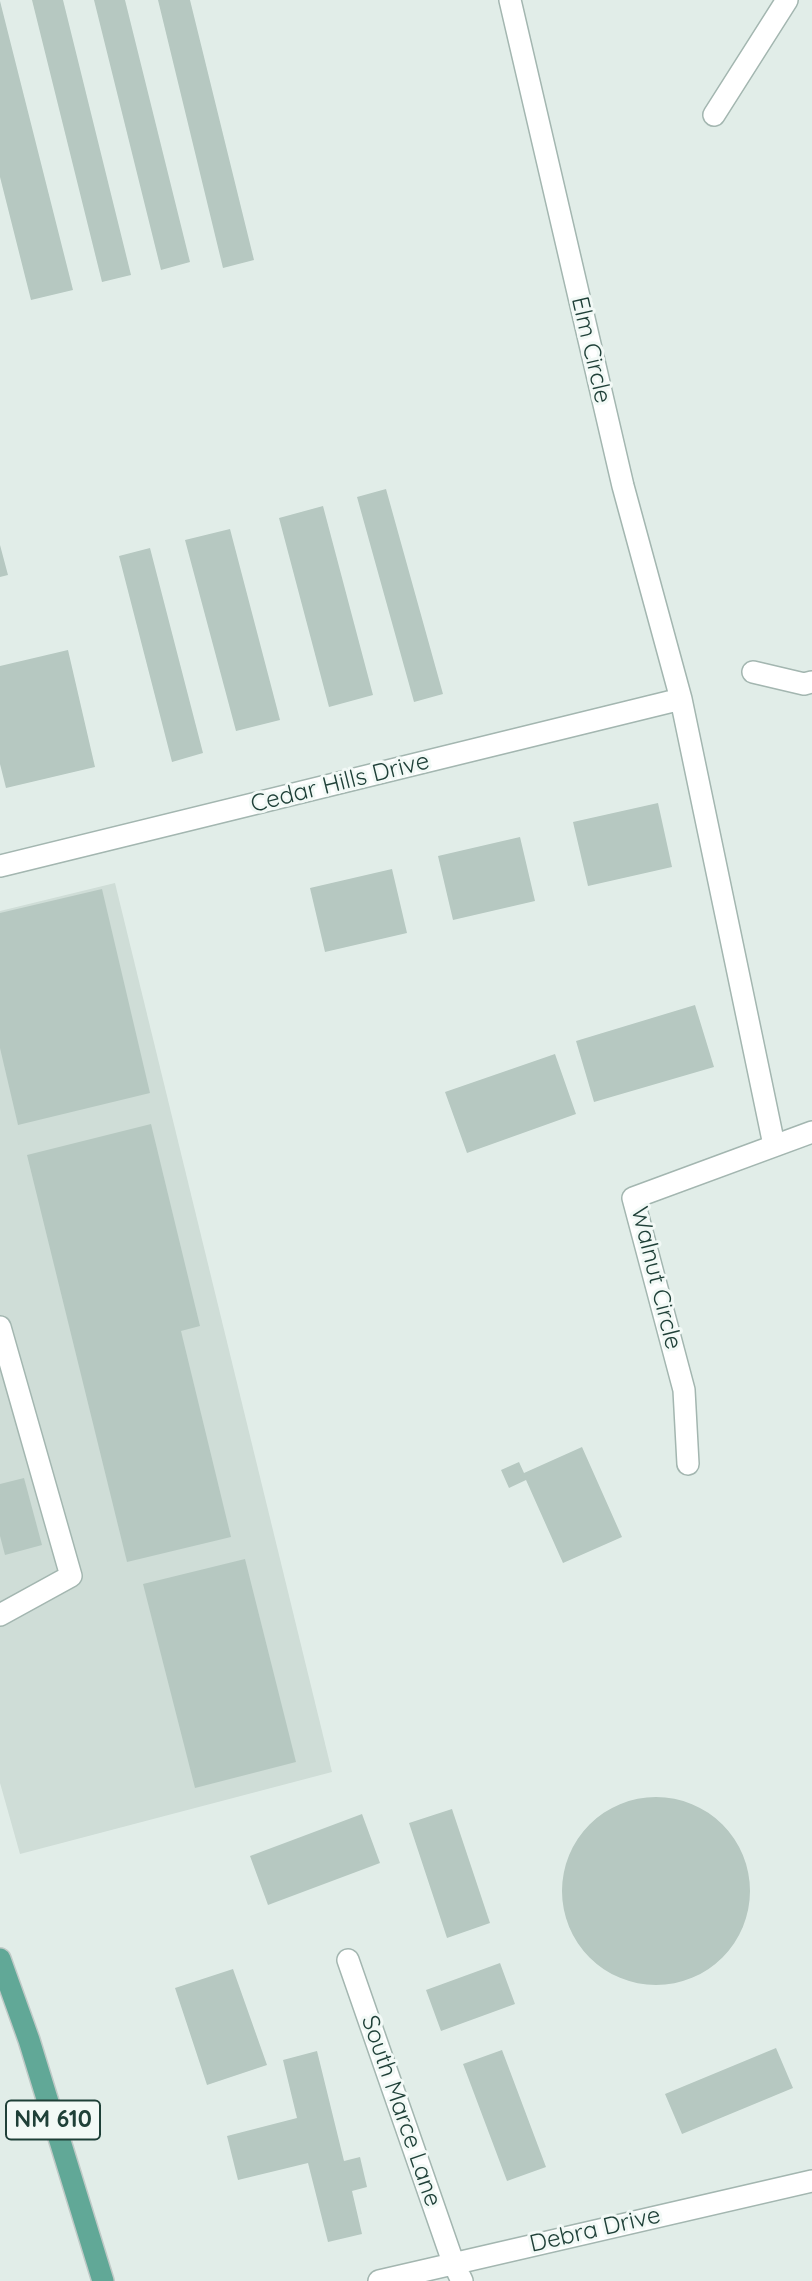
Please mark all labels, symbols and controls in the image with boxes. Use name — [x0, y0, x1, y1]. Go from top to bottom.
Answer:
street label: Elm Circle — [565, 294, 617, 406]
street label: Cedar Hills Drive — [248, 747, 432, 819]
street label: Walnut Circle — [624, 1204, 688, 1352]
street label: South Marce Lane — [355, 2012, 447, 2210]
road number: NM 610 — [6, 2100, 100, 2140]
street label: Debra Drive — [527, 2201, 663, 2259]

